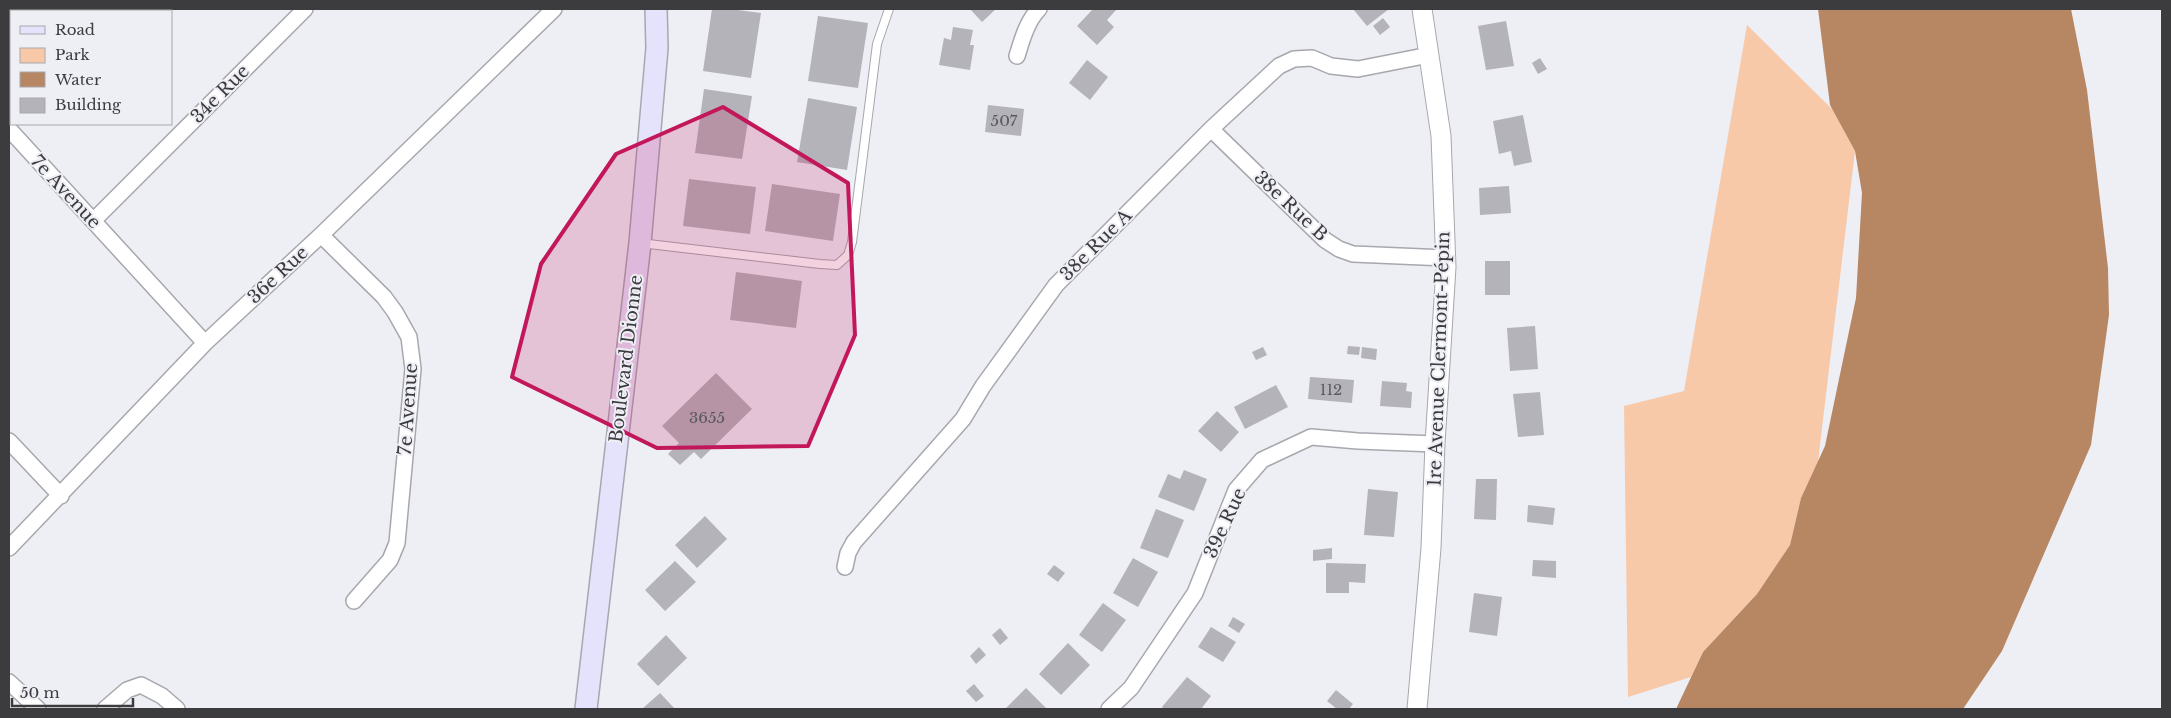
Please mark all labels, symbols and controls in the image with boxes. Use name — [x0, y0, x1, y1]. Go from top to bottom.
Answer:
legend — [10, 10, 172, 125]
text: Road — [55, 20, 95, 39]
text: Park — [55, 45, 91, 64]
street label: 34e Rue — [186, 60, 254, 128]
text: Water — [54, 70, 102, 89]
text: Building — [55, 95, 122, 114]
house number: 507 — [991, 111, 1018, 130]
street label: 7e Avenue — [26, 151, 106, 233]
street label: 38e Rue B — [1249, 166, 1333, 246]
street label: 38e Rue A — [1056, 204, 1137, 285]
street label: 1re Avenue Clermont-Pépin — [1424, 231, 1454, 487]
street label: 36e Rue — [243, 241, 313, 309]
street label: Boulevard Dionne — [605, 274, 647, 444]
street label: 7e Avenue — [394, 362, 422, 456]
house number: 112 — [1320, 380, 1342, 399]
house number: 3655 — [689, 408, 725, 427]
street label: 39e Rue — [1199, 484, 1251, 562]
scale bar — [12, 676, 134, 708]
text: 50 m — [20, 683, 60, 702]

